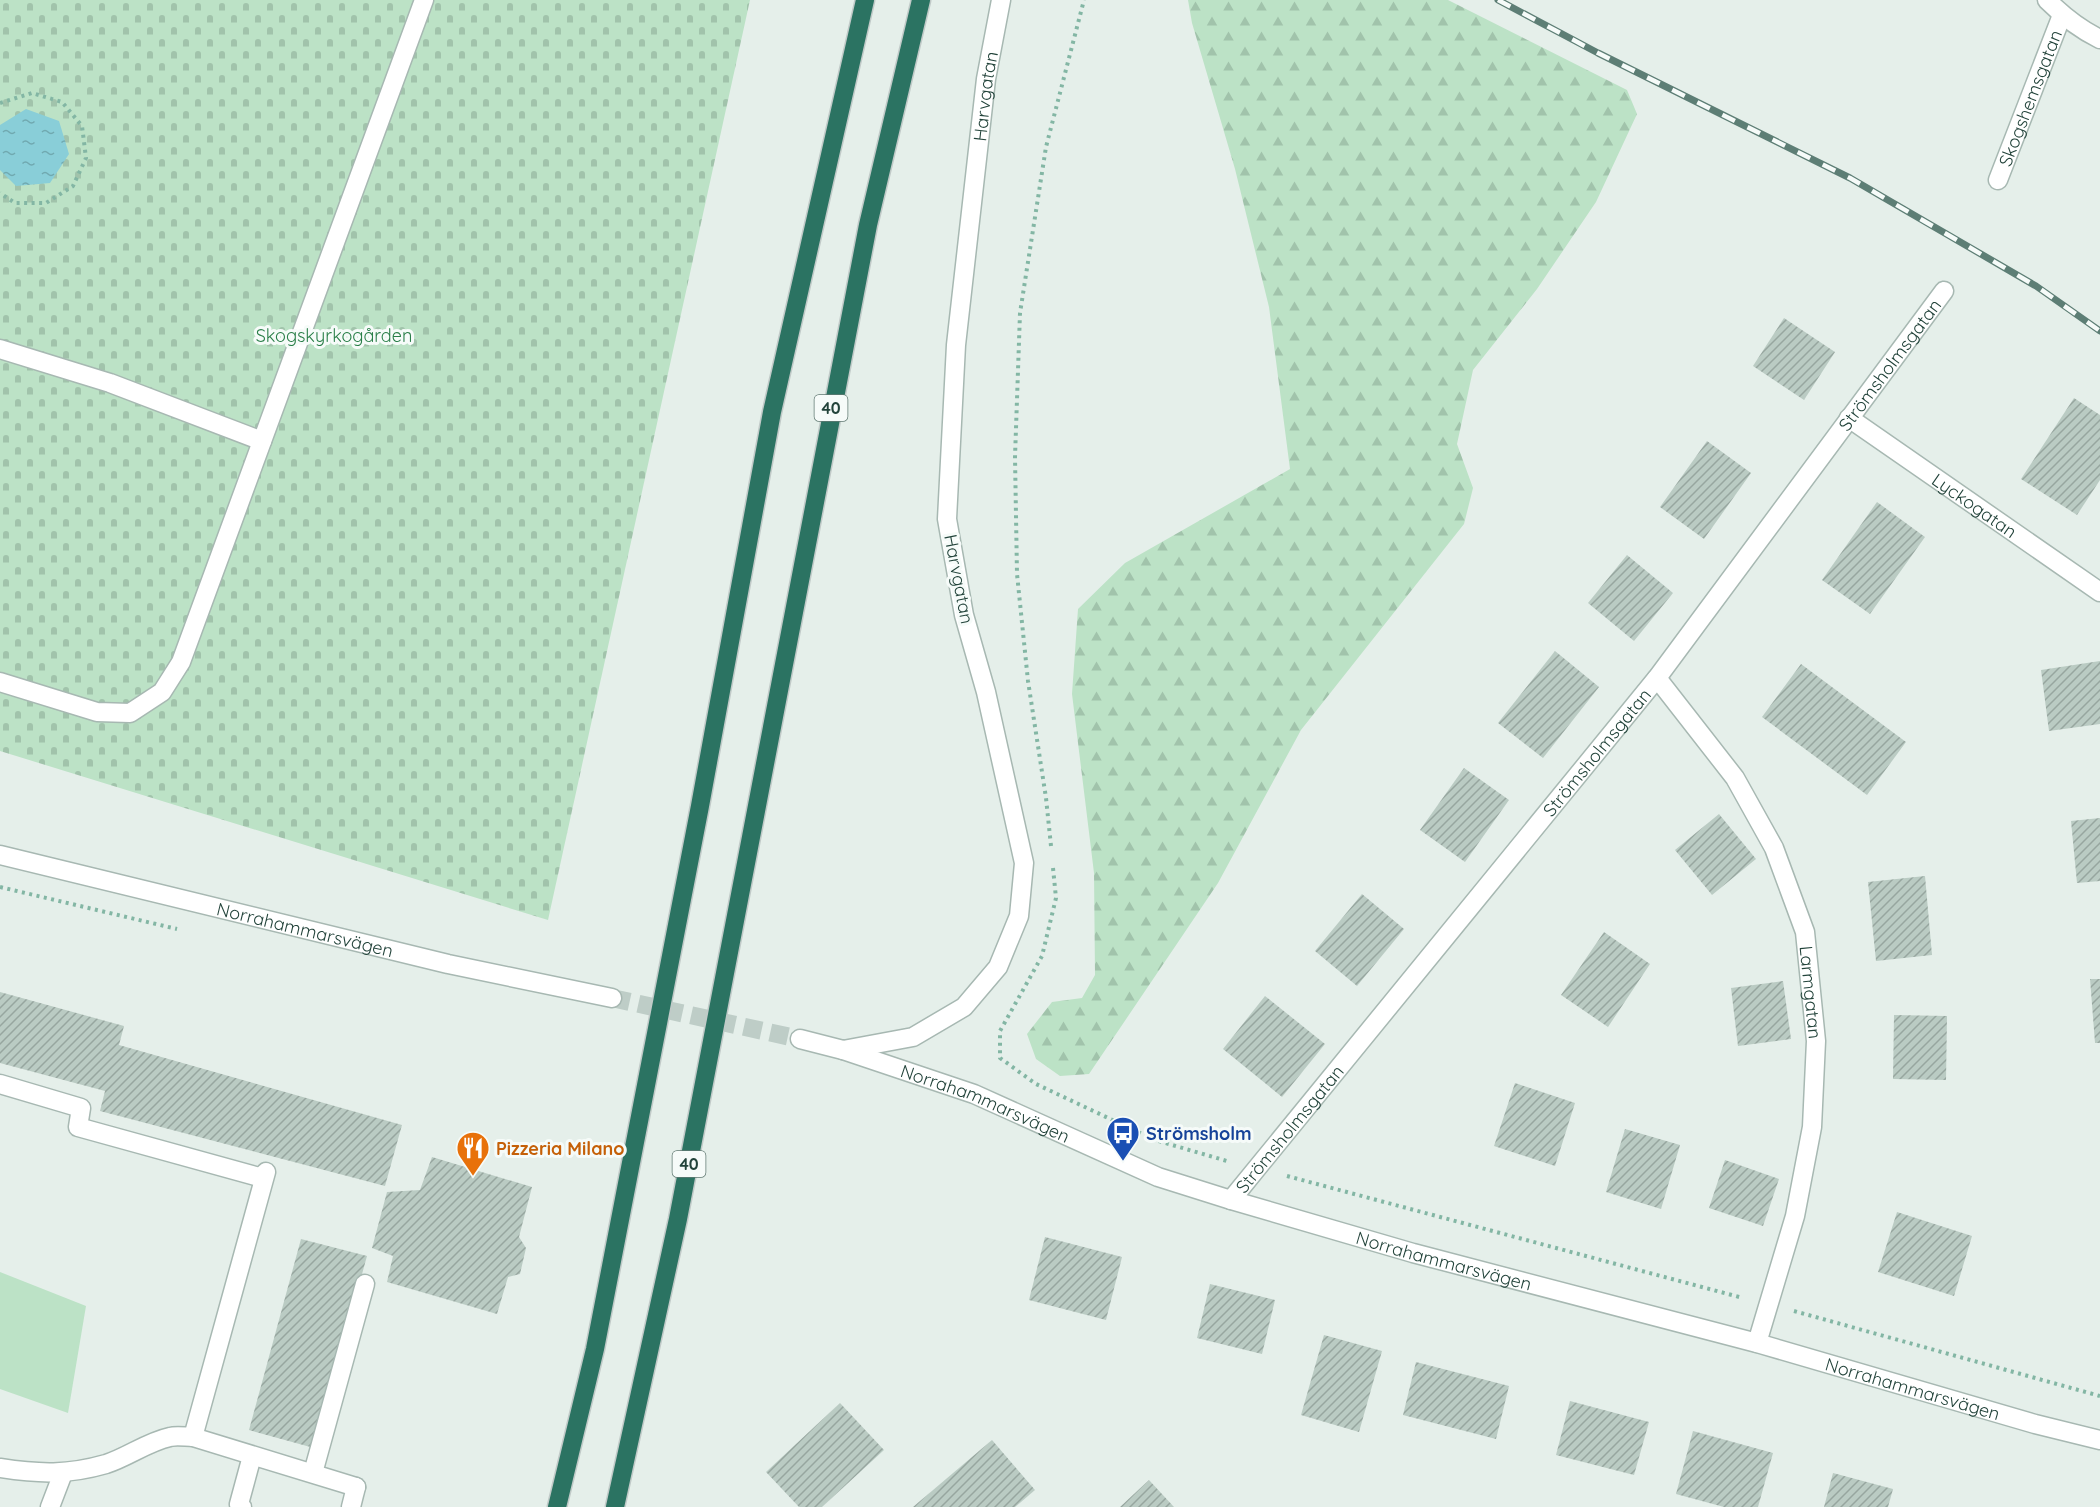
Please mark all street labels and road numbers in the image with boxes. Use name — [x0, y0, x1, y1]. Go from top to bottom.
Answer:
street label: Skogshemsgatan — [1993, 26, 2067, 169]
street label: Harvgatan — [968, 49, 1003, 143]
street label: Strömsholmsgatan — [1833, 294, 1946, 435]
road number: 40 — [814, 395, 848, 421]
street label: Lyckogatan — [1928, 468, 2022, 543]
street label: Harvgatan — [939, 532, 979, 626]
street label: Strömsholmsgatan — [1537, 684, 1655, 821]
street label: Norrahammarsvägen — [215, 897, 396, 962]
street label: Larmgatan — [1795, 945, 1827, 1040]
street label: Norrahammarsvägen — [898, 1059, 1074, 1147]
street label: Strömsholmsgatan — [1230, 1060, 1348, 1197]
road number: 40 — [672, 1151, 706, 1177]
street label: Norrahammarsvägen — [1354, 1226, 1534, 1295]
street label: Norrahammarsvägen — [1823, 1352, 2003, 1425]

